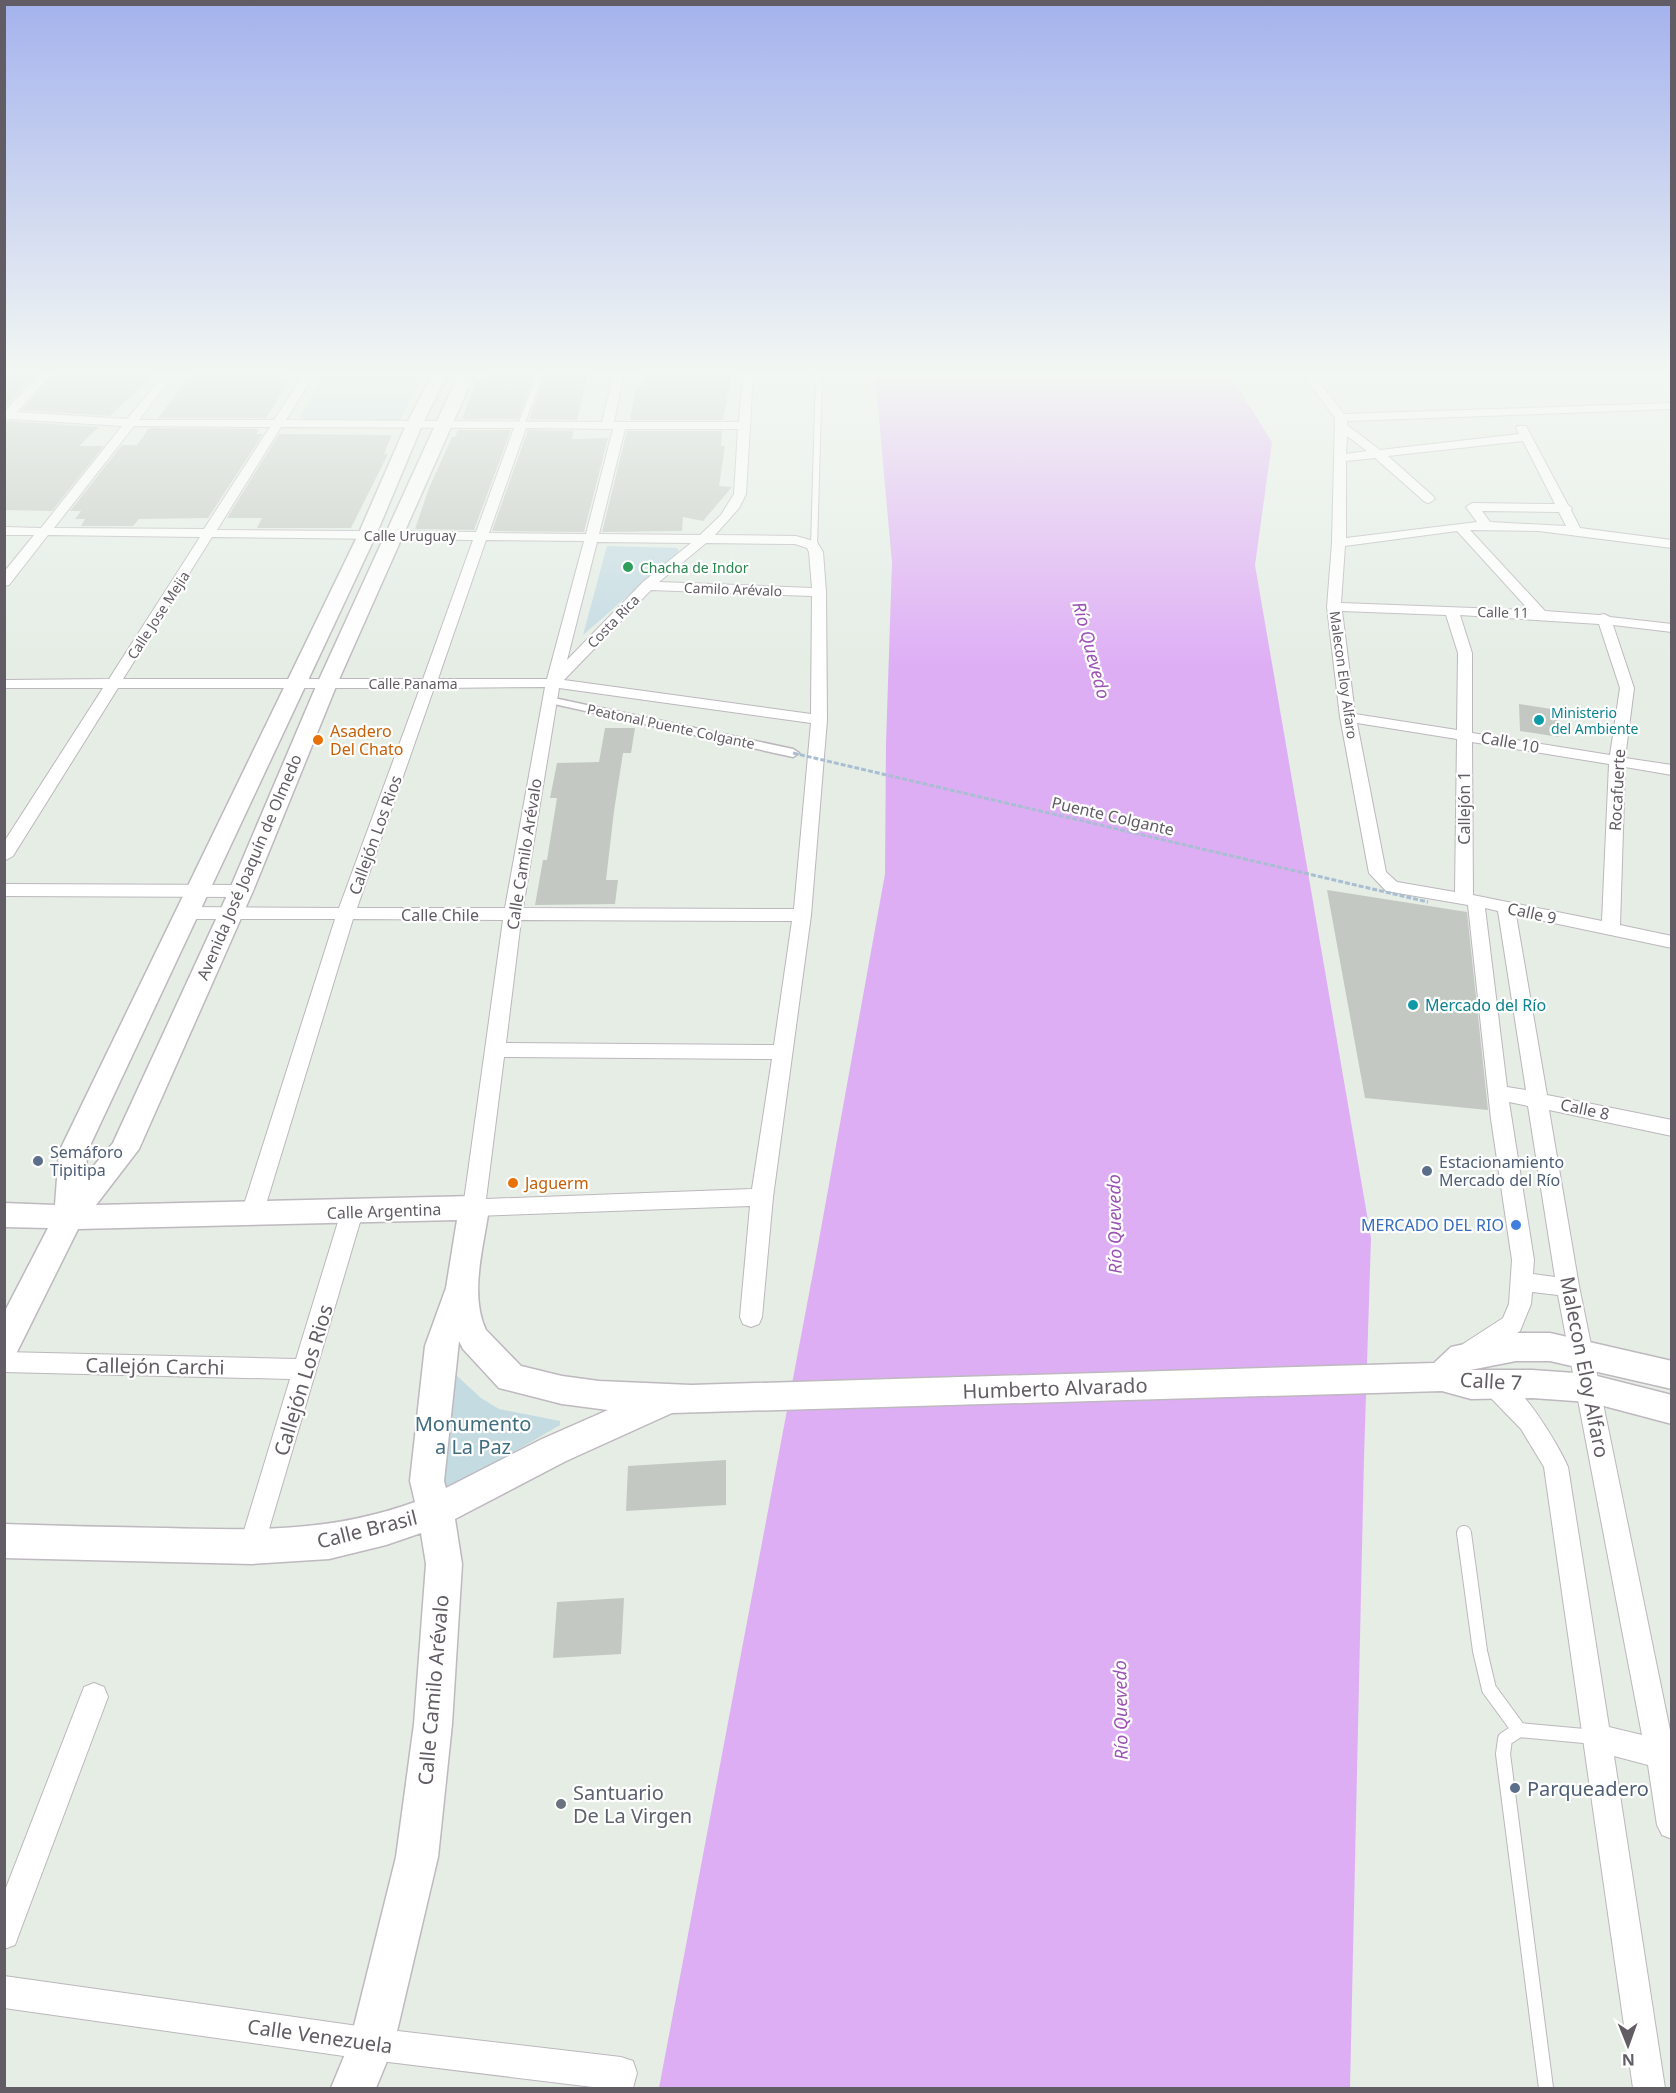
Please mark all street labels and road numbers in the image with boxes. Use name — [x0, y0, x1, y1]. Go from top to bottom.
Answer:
street label: Calle Uruguay — [364, 526, 457, 545]
street label: Calle Jose Mejia — [122, 567, 194, 663]
street label: Camilo Arévalo — [684, 578, 782, 600]
street label: Costa Rica — [583, 590, 643, 652]
street label: Calle 11 — [1477, 602, 1529, 622]
street label: Malecon Eloy Alfaro — [1326, 610, 1362, 740]
street label: Calle Panama — [368, 674, 458, 693]
street label: Peatonal Puente Colgante — [586, 699, 757, 753]
street label: Calle 10 — [1479, 726, 1541, 758]
street label: Rocafuerte — [1604, 748, 1630, 832]
street label: Avenida José Joaquín de Olmedo — [191, 751, 307, 983]
street label: Callejón 1 — [1453, 771, 1475, 845]
street label: Callejón Los Rios — [343, 772, 407, 898]
street label: Calle Camilo Arévalo — [501, 777, 547, 931]
street label: Puente Colgante — [1050, 791, 1176, 841]
street label: Calle 9 — [1505, 897, 1559, 929]
street label: Calle Chile — [401, 904, 479, 926]
street label: Calle 8 — [1558, 1093, 1612, 1125]
street label: Calle Argentina — [326, 1198, 442, 1224]
street label: Malecon Eloy Alfaro — [1554, 1274, 1616, 1460]
street label: Callejón Los Rios — [267, 1301, 339, 1459]
street label: Callejón Carchi — [85, 1351, 225, 1381]
street label: Calle 7 — [1459, 1366, 1523, 1396]
street label: Humberto Alvarado — [962, 1371, 1148, 1405]
street label: Calle Brasil — [314, 1503, 420, 1555]
street label: Calle Camilo Arévalo — [411, 1594, 455, 1786]
street label: Calle Venezuela — [246, 2012, 394, 2060]

